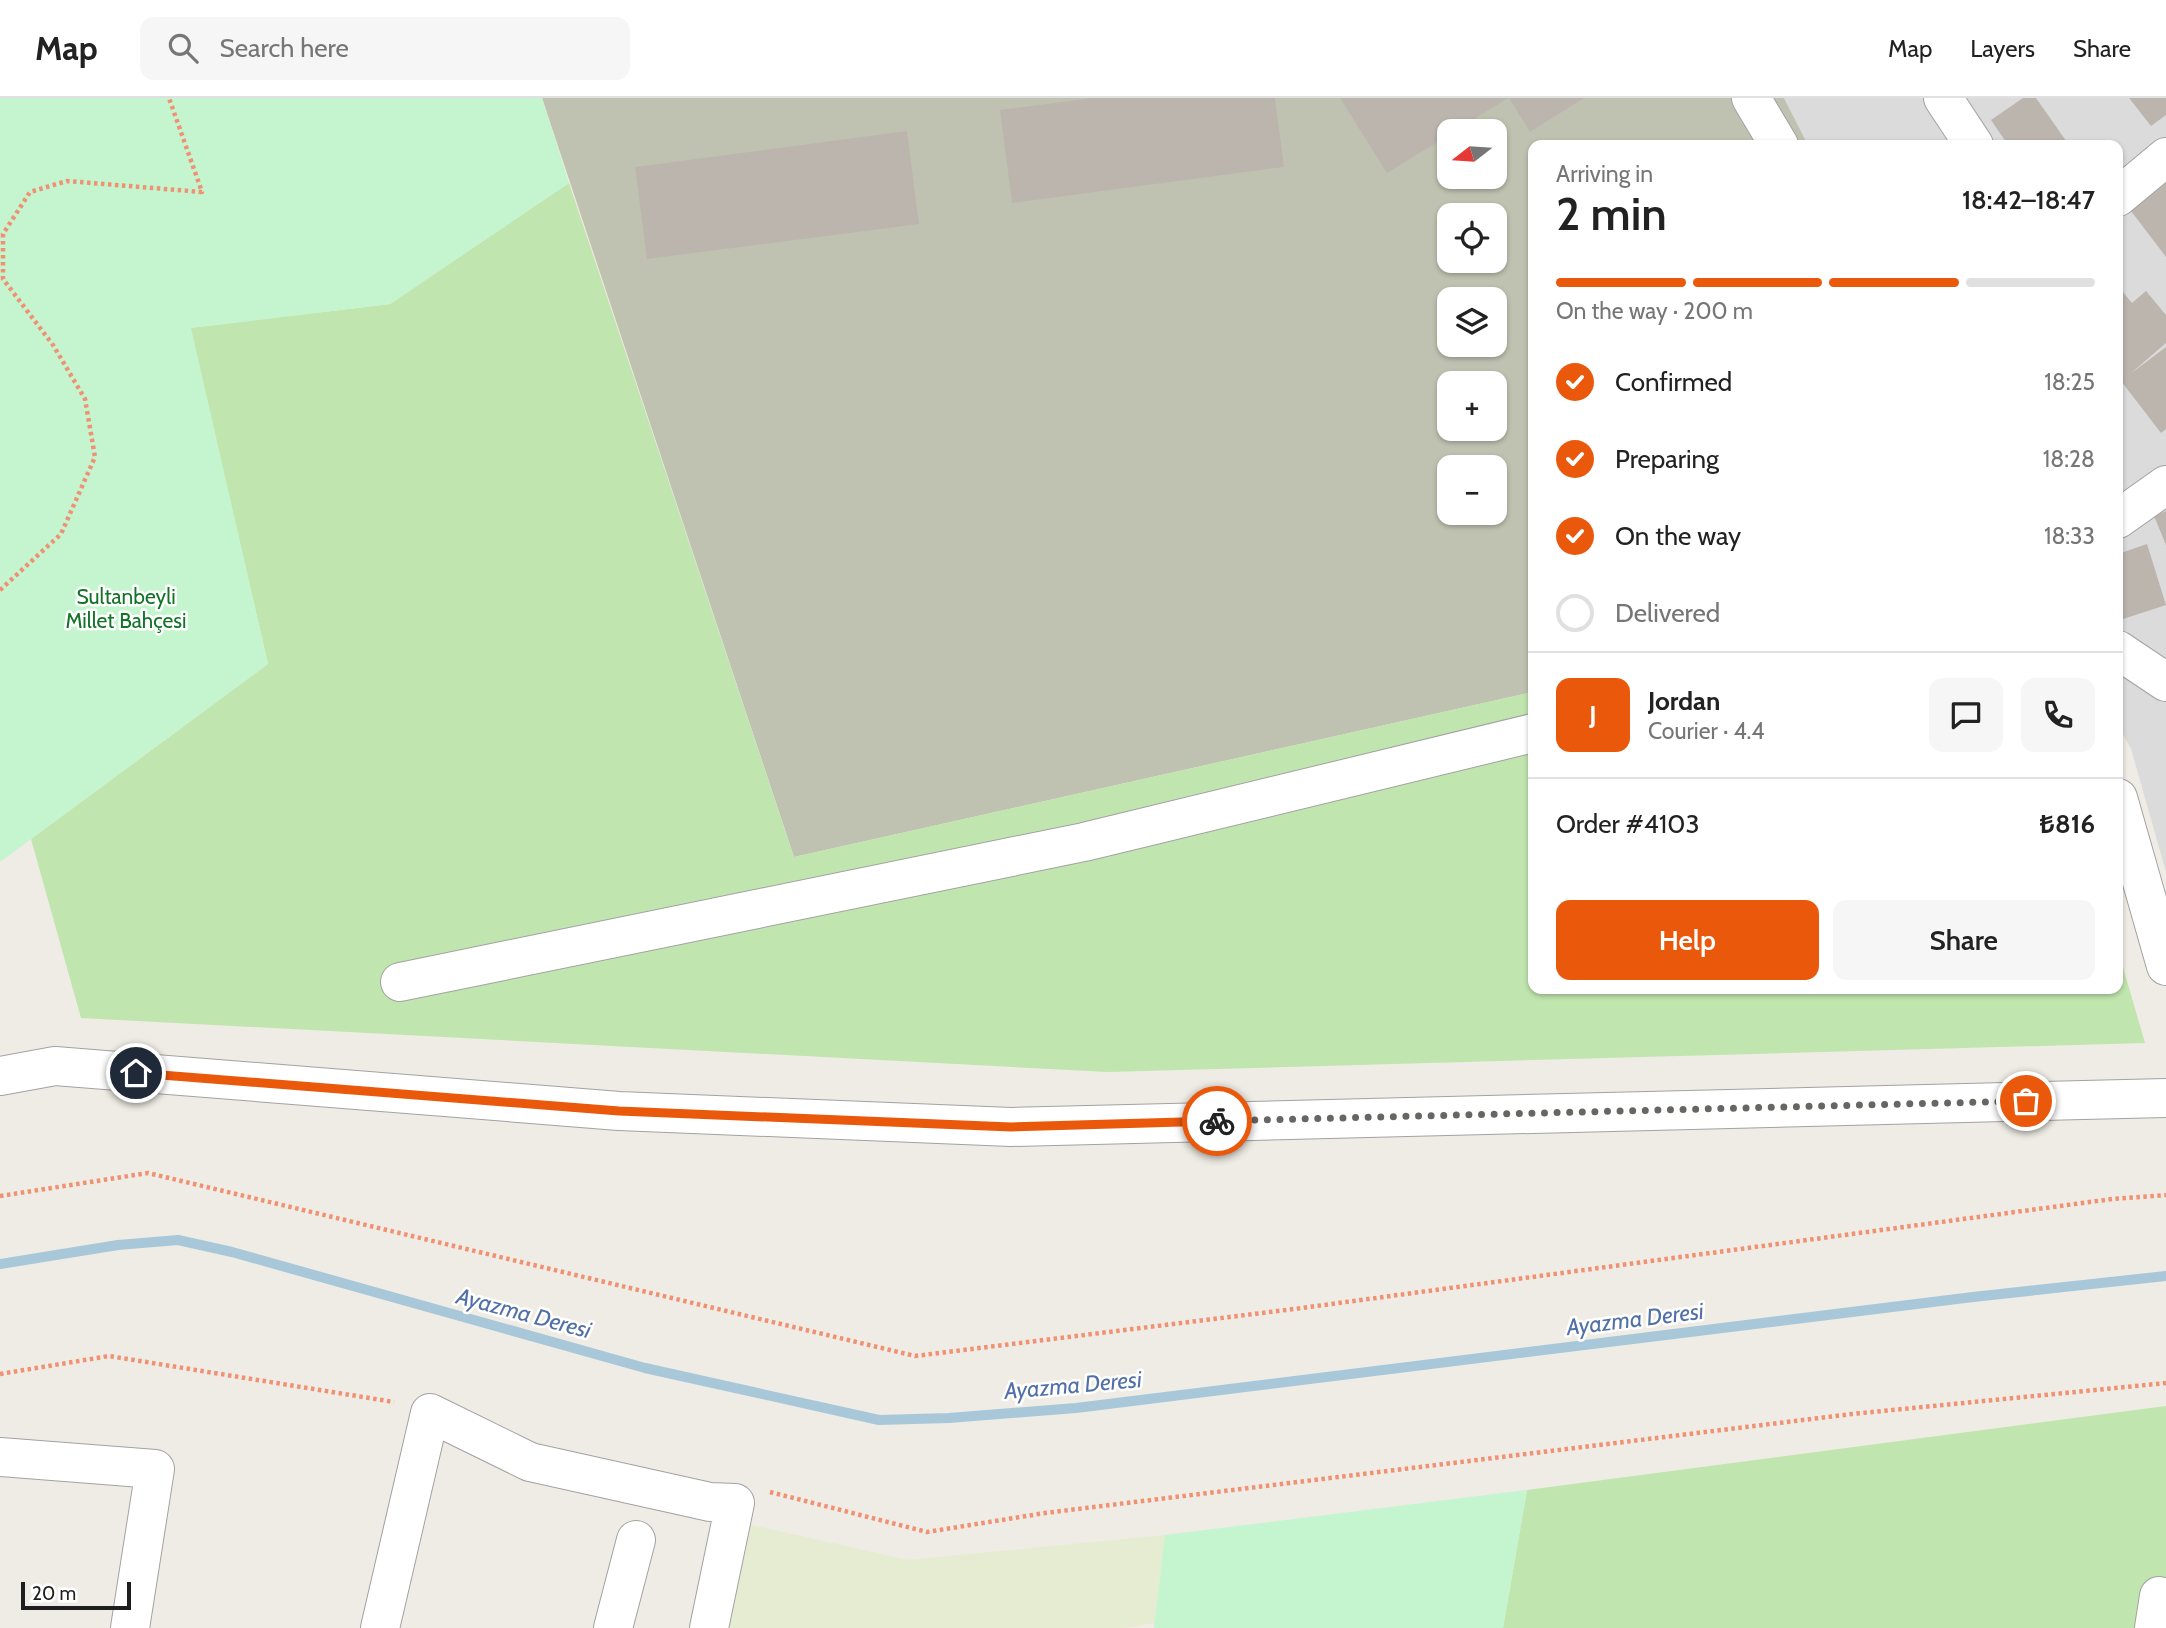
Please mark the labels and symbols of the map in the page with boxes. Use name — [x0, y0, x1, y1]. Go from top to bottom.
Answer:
north arrow — [1437, 119, 1507, 189]
park label: Sultanbeyli Millet Bahçesi — [66, 584, 186, 633]
pin — [106, 1043, 166, 1103]
pin — [1996, 1071, 2056, 1131]
courier — [1182, 1086, 1252, 1156]
water label: Ayazma Deresi — [453, 1281, 595, 1345]
water label: Ayazma Deresi — [1564, 1297, 1706, 1341]
water label: Ayazma Deresi — [1002, 1365, 1144, 1405]
scale bar — [21, 1579, 131, 1611]

